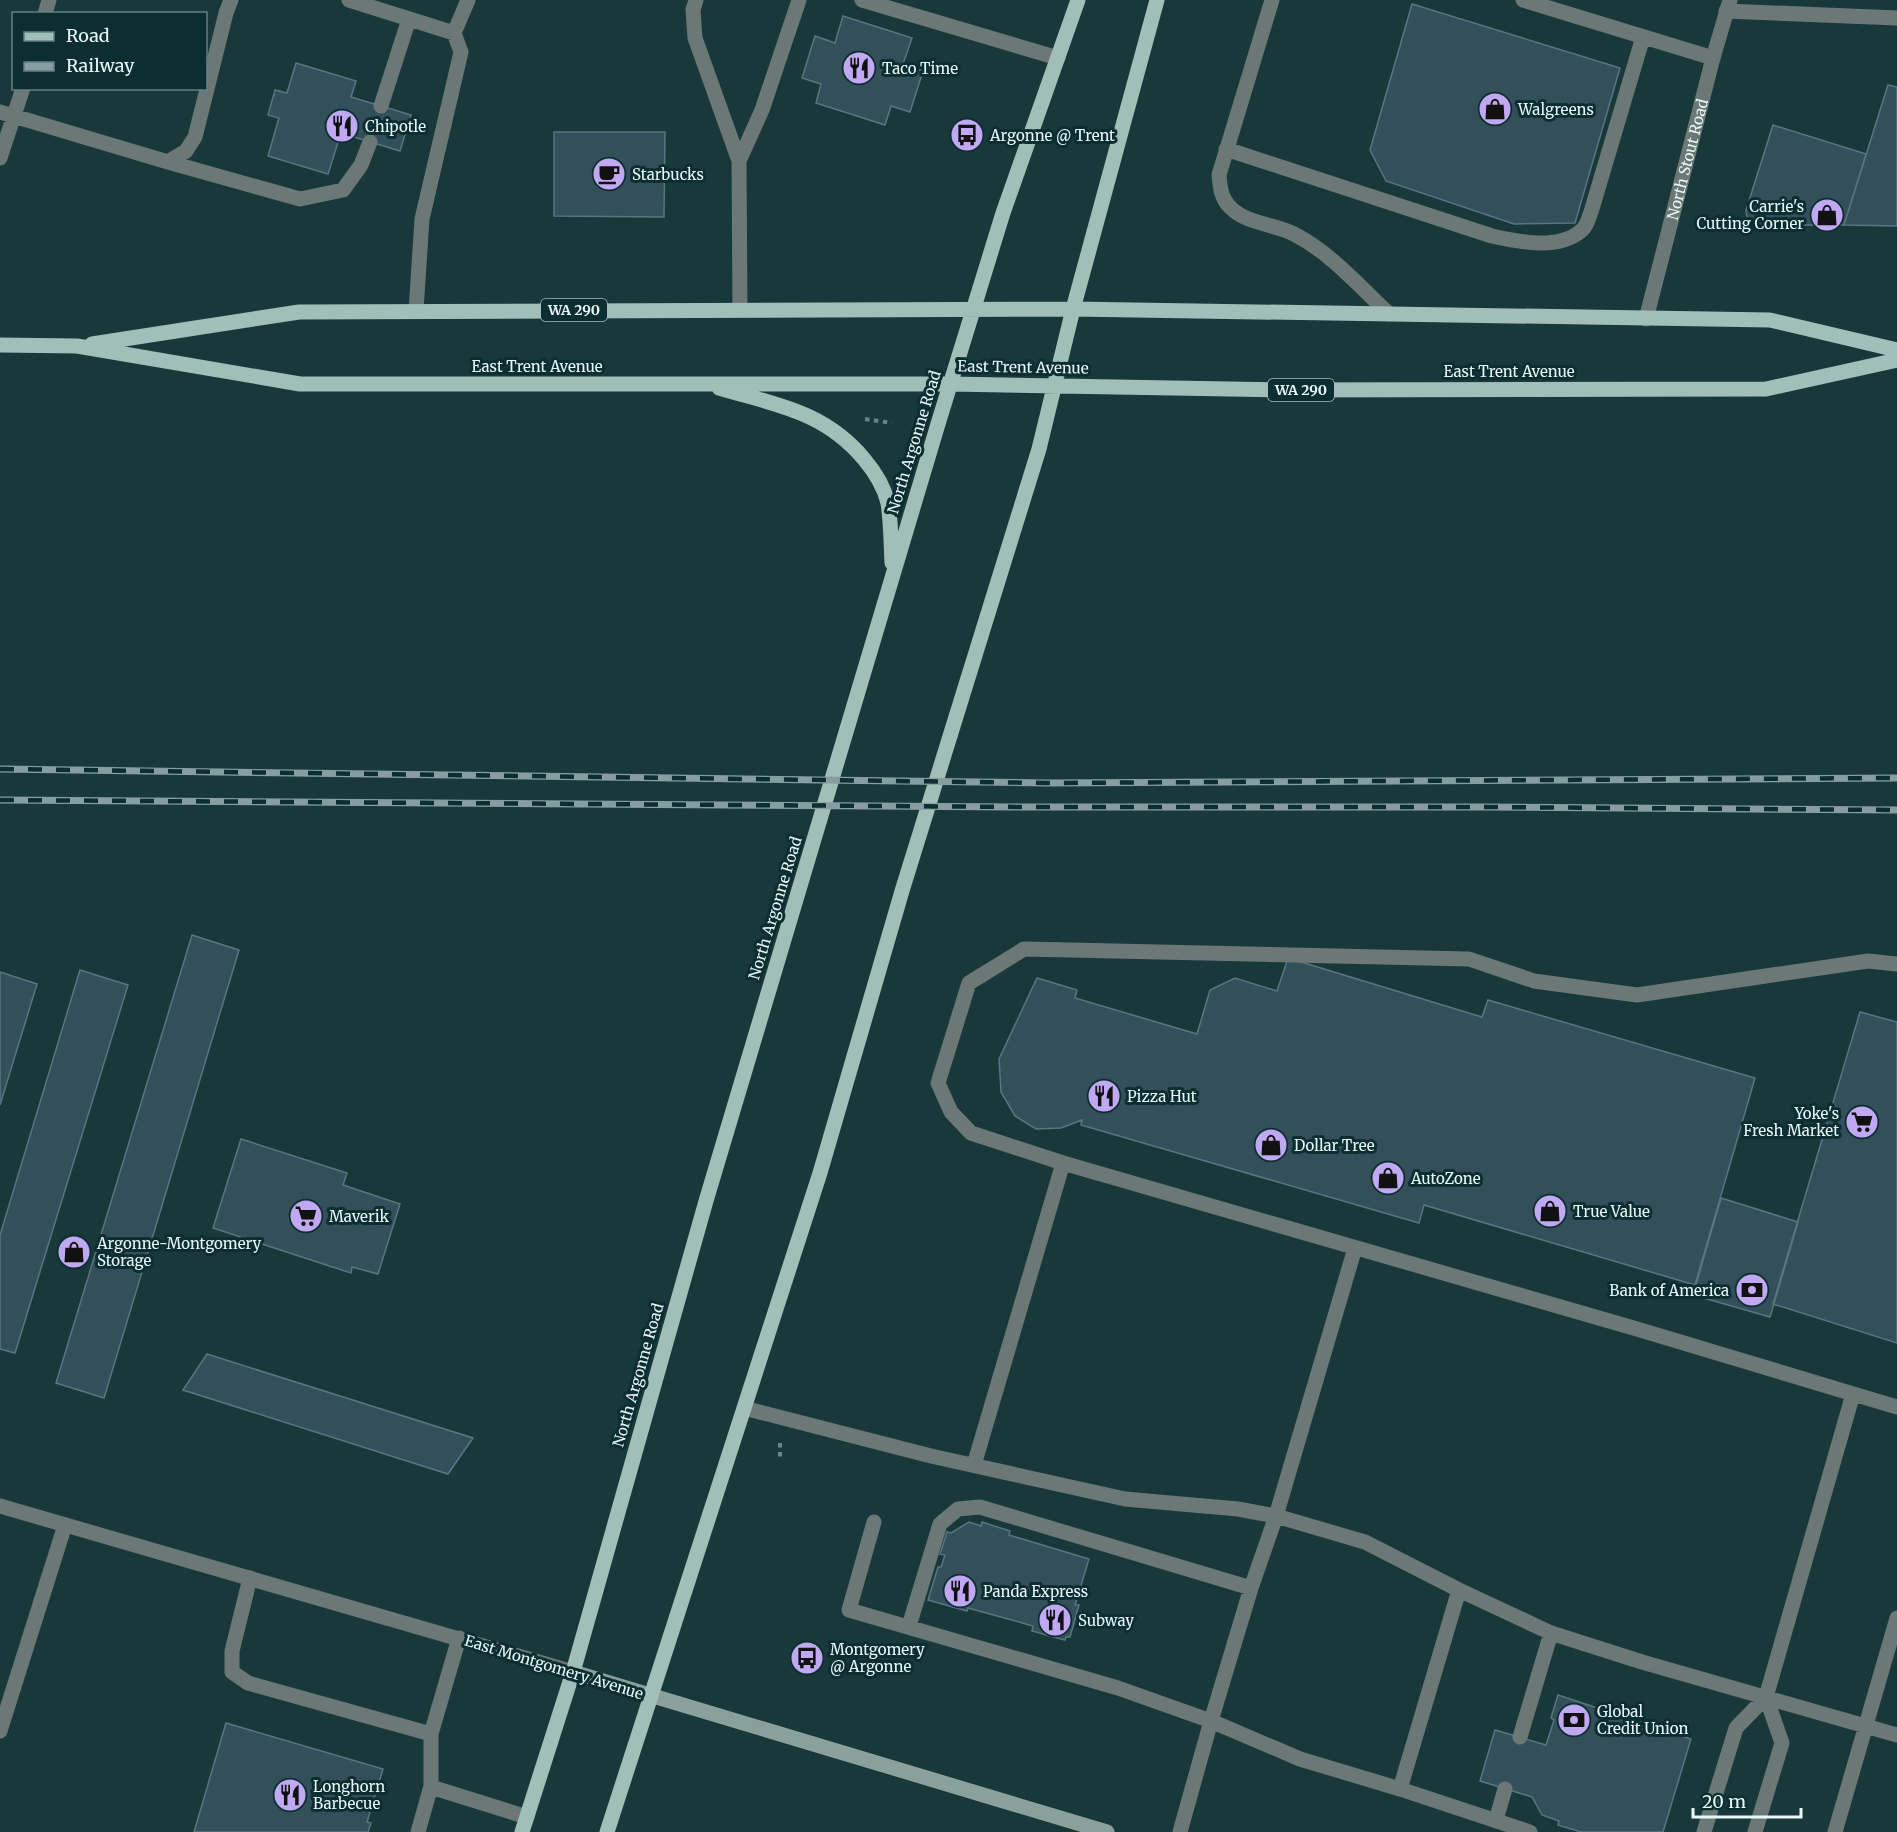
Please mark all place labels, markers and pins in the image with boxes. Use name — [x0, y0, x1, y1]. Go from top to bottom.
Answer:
restaurant icon: Taco Time — [841, 50, 877, 86]
place label: Taco Time — [882, 59, 958, 78]
shop icon: Walgreens — [1477, 91, 1513, 127]
place label: Walgreens — [1517, 100, 1594, 119]
restaurant icon: Chipotle — [324, 108, 360, 144]
place label: Chipotle — [365, 117, 426, 136]
bus stop icon: Argonne @ Trent — [949, 117, 985, 153]
place label: Argonne @ Trent — [989, 126, 1115, 145]
cafe icon: Starbucks — [591, 156, 627, 192]
place label: Starbucks — [632, 165, 704, 184]
place label: Carrie's Cutting Corner — [1696, 197, 1804, 233]
shop icon: Carrie's Cutting Corner — [1809, 197, 1845, 233]
restaurant icon: Pizza Hut — [1086, 1078, 1122, 1114]
place label: Pizza Hut — [1127, 1087, 1197, 1106]
place label: Yoke's Fresh Market — [1743, 1104, 1839, 1140]
supermarket icon: Yoke's Fresh Market — [1844, 1104, 1880, 1140]
shop icon: Dollar Tree — [1253, 1127, 1289, 1163]
place label: Dollar Tree — [1294, 1136, 1375, 1155]
shop icon: AutoZone — [1370, 1160, 1406, 1196]
place label: AutoZone — [1410, 1169, 1481, 1188]
shop icon: True Value — [1532, 1193, 1568, 1229]
supermarket icon: Maverik — [288, 1198, 324, 1234]
place label: True Value — [1573, 1202, 1650, 1221]
place label: Maverik — [329, 1207, 389, 1226]
shop icon: Argonne-Montgomery Storage — [56, 1234, 92, 1270]
place label: Argonne-Montgomery Storage — [96, 1234, 262, 1270]
bank icon: Bank of America — [1734, 1272, 1770, 1308]
place label: Bank of America — [1609, 1281, 1729, 1300]
restaurant icon: Panda Express — [942, 1573, 978, 1609]
place label: Panda Express — [983, 1582, 1088, 1601]
restaurant icon: Subway — [1037, 1602, 1073, 1638]
place label: Subway — [1078, 1611, 1134, 1630]
bus stop icon: Montgomery @ Argonne — [789, 1640, 825, 1676]
place label: Montgomery @ Argonne — [830, 1640, 925, 1676]
bank icon: Global Credit Union — [1556, 1702, 1592, 1738]
place label: Global Credit Union — [1597, 1702, 1688, 1738]
restaurant icon: Longhorn Barbecue — [272, 1777, 308, 1813]
place label: Longhorn Barbecue — [313, 1777, 385, 1813]

